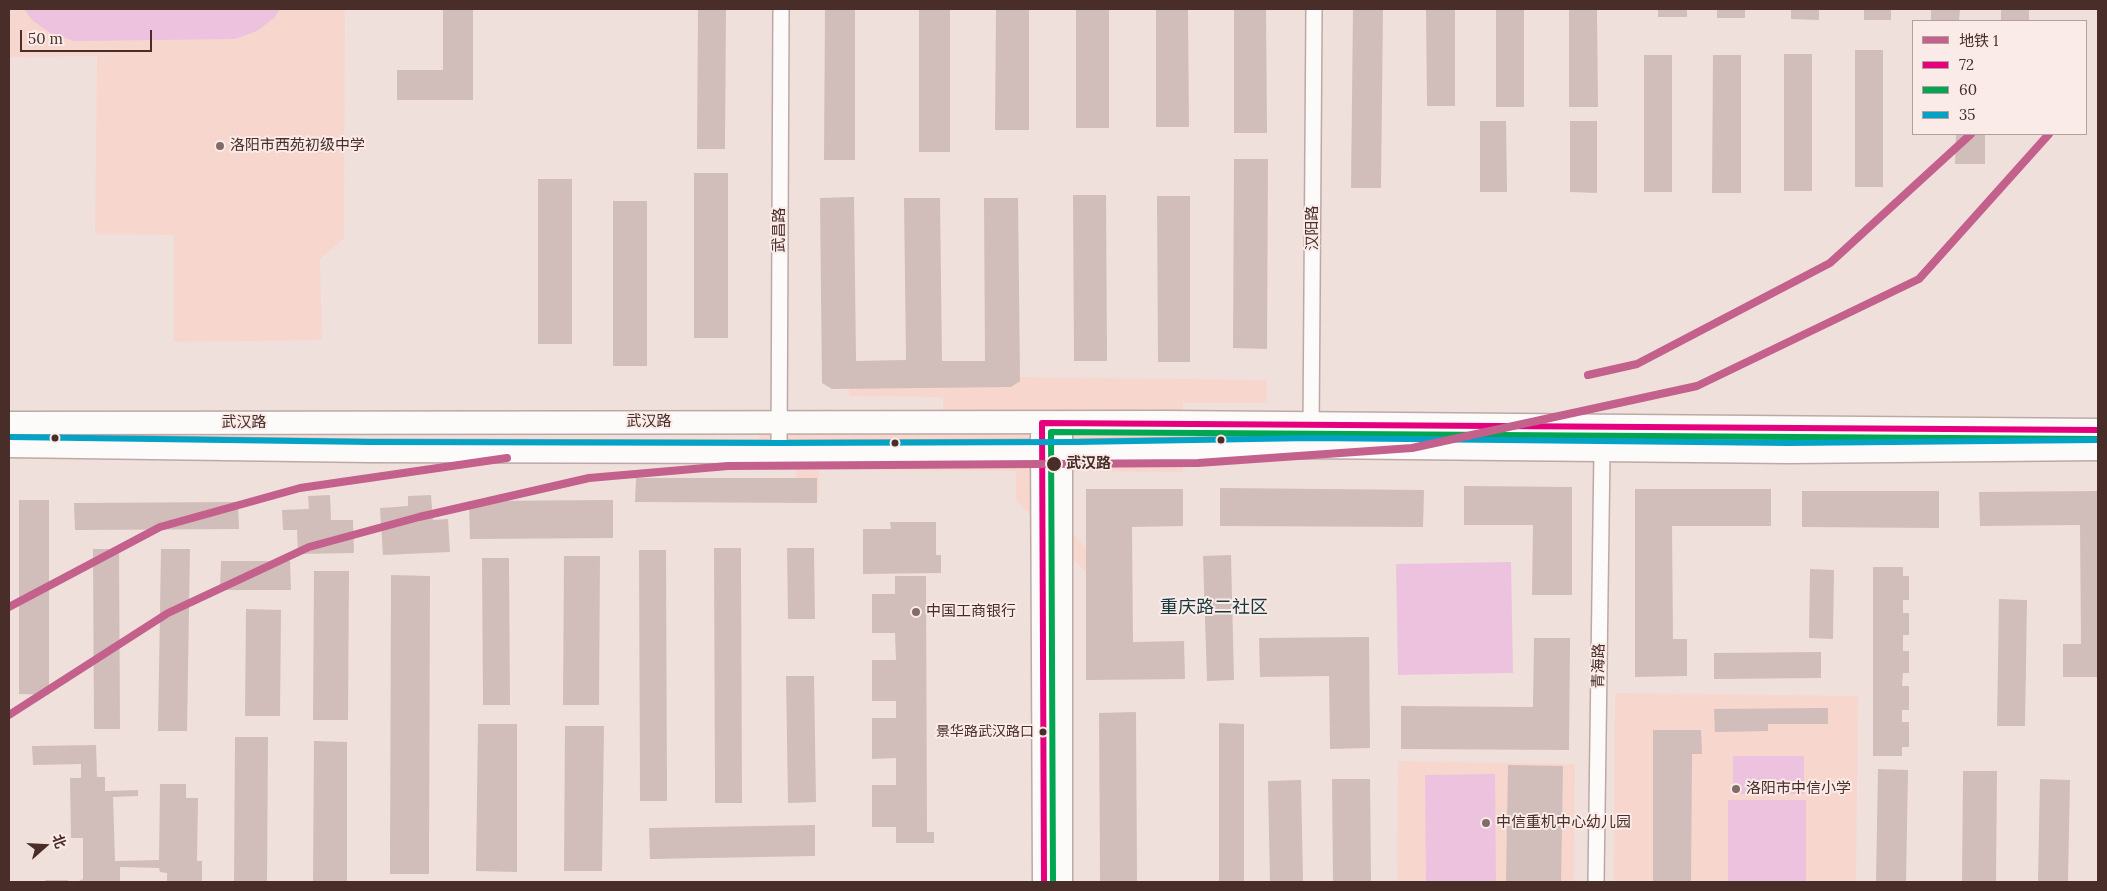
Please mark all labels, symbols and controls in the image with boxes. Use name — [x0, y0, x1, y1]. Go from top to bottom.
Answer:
scale bar — [22, 20, 155, 52]
legend — [1912, 20, 2087, 135]
text: 50 m — [28, 29, 63, 48]
text: 地铁 1 — [1959, 31, 1998, 50]
text: 72 — [1959, 55, 1974, 74]
text: 60 — [1959, 80, 1977, 99]
text: 35 — [1959, 105, 1976, 124]
place label: 洛阳市西苑初级中学 — [230, 137, 365, 155]
marker: 洛阳市西苑初级中学 — [214, 140, 226, 152]
street label: 汉阳路 — [1304, 206, 1322, 250]
street label: 武昌路 — [771, 208, 789, 252]
street label: 武汉路 — [627, 413, 671, 431]
street label: 武汉路 — [222, 414, 266, 432]
unlabelled marker — [50, 433, 60, 443]
unlabelled marker — [1216, 435, 1226, 445]
unlabelled marker — [890, 438, 900, 448]
marker: 武汉路 — [1045, 455, 1063, 473]
place label: 武汉路 — [1066, 455, 1111, 473]
district label: 重庆路二社区 — [1160, 597, 1268, 619]
place label: 中国工商银行 — [926, 603, 1016, 621]
marker: 中国工商银行 — [910, 606, 922, 618]
street label: 青海路 — [1590, 643, 1608, 689]
place label: 景华路武汉路口 — [936, 724, 1034, 740]
marker: 景华路武汉路口 — [1038, 727, 1048, 737]
place label: 洛阳市中信小学 — [1746, 780, 1851, 798]
marker: 洛阳市中信小学 — [1730, 783, 1742, 795]
place label: 中信重机中心幼儿园 — [1496, 814, 1631, 832]
marker: 中信重机中心幼儿园 — [1480, 817, 1492, 829]
north arrow — [20, 821, 70, 871]
text: 北 — [48, 832, 70, 851]

